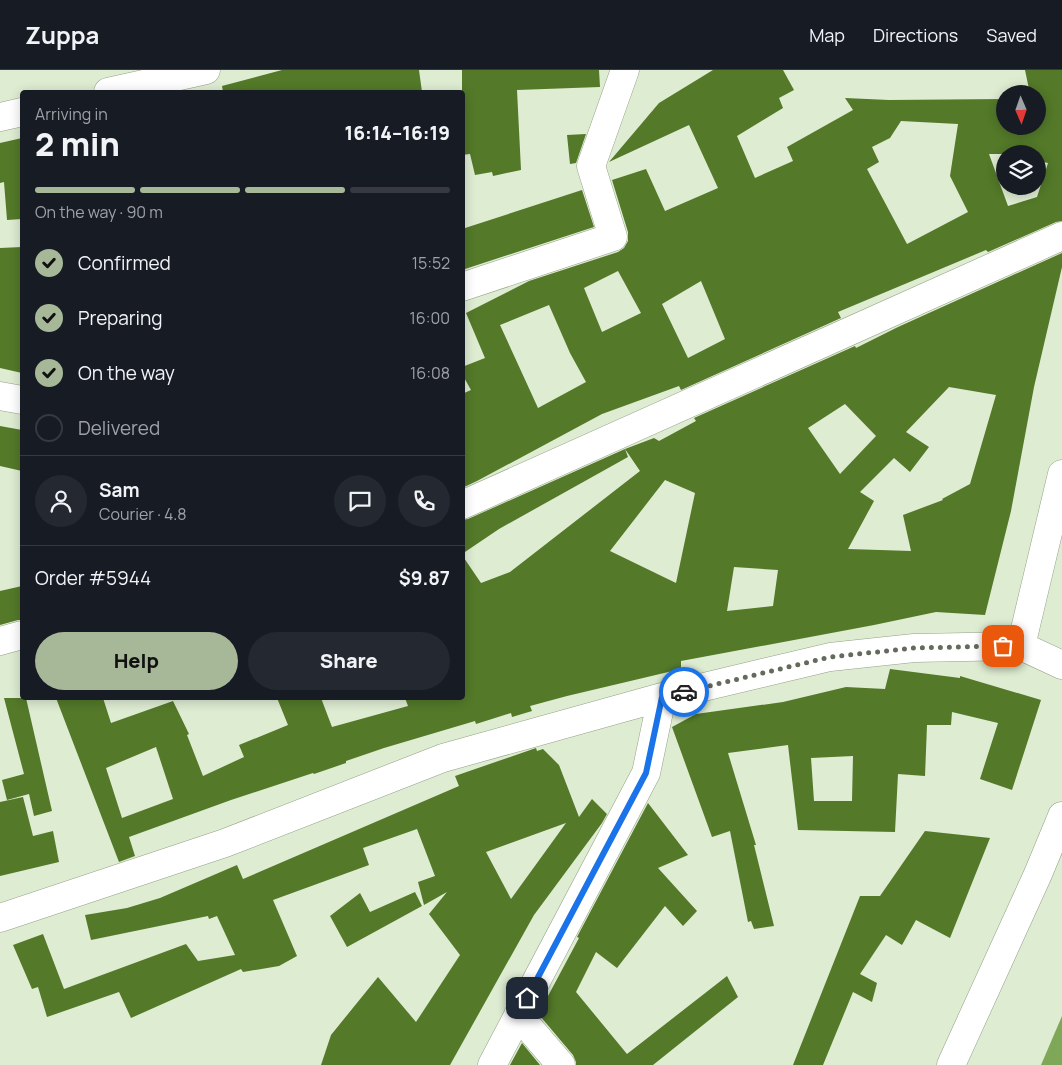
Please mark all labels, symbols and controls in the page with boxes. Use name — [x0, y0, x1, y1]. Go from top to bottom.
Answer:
text: Zuppa — [25, 18, 99, 51]
text: Map — [809, 23, 845, 47]
text: Directions — [873, 23, 958, 47]
text: Saved — [986, 23, 1037, 47]
north arrow — [996, 85, 1046, 135]
map controls — [996, 85, 1046, 195]
text: Arriving in — [35, 103, 108, 125]
text: 16:14–16:19 — [345, 120, 450, 146]
text: 2 min — [35, 122, 120, 166]
button: layers — [996, 145, 1046, 195]
text: On the way · 90 m — [35, 201, 163, 223]
icon: check — [35, 249, 63, 277]
text: Confirmed — [78, 250, 171, 276]
text: 15:52 — [412, 252, 450, 274]
icon: check — [35, 304, 63, 332]
text: Preparing — [78, 305, 163, 331]
text: 16:00 — [410, 307, 450, 329]
icon: check — [35, 359, 63, 387]
text: On the way — [78, 360, 175, 386]
text: 16:08 — [410, 362, 450, 384]
text: Delivered — [78, 415, 160, 441]
button: person — [35, 475, 87, 527]
button: chat — [334, 475, 386, 527]
button: phone — [398, 475, 450, 527]
text: Sam — [99, 477, 140, 503]
text: Courier · 4.8 — [99, 503, 187, 525]
text: Order #5944 — [35, 565, 151, 591]
text: $9.87 — [399, 565, 450, 591]
pin — [982, 625, 1024, 667]
button: Help — [35, 632, 238, 690]
button: Share — [248, 632, 450, 690]
icon: bag — [989, 632, 1017, 660]
courier — [659, 667, 709, 717]
icon: car — [670, 678, 698, 706]
pin — [506, 977, 548, 1019]
icon: home — [513, 984, 541, 1012]

